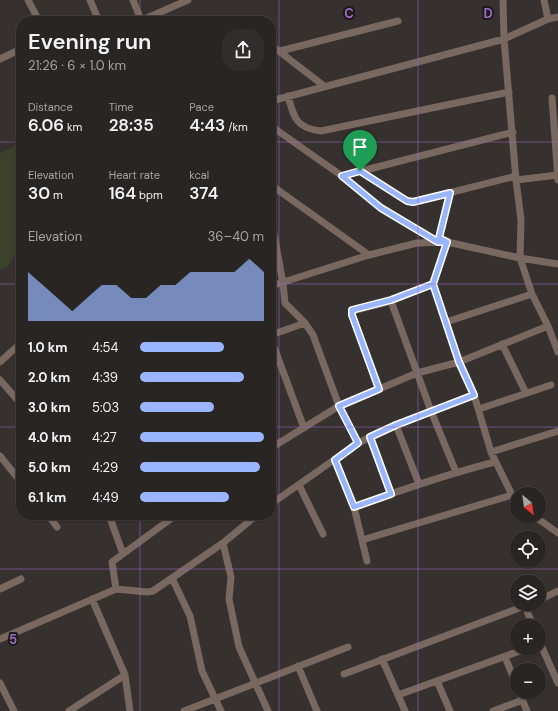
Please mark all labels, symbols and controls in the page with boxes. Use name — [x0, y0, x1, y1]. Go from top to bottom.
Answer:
text: C — [344, 5, 354, 22]
text: D — [483, 5, 493, 22]
text: Evening run — [28, 27, 151, 56]
button: share — [222, 29, 264, 71]
text: 21:26 · 6 × 1.0 km — [28, 57, 126, 74]
text: Distance — [28, 100, 73, 114]
text: Time — [109, 100, 134, 114]
text: Pace — [189, 100, 214, 114]
text: 6.06 — [28, 114, 64, 136]
text: 28:35 — [109, 114, 154, 136]
text: 4:43 — [189, 114, 225, 136]
text: km — [64, 120, 82, 134]
text: /km — [225, 120, 248, 134]
pin — [343, 130, 377, 171]
icon: arrive — [349, 136, 371, 158]
text: Elevation — [28, 168, 74, 182]
text: Heart rate — [109, 168, 160, 182]
text: kcal — [189, 168, 209, 182]
text: 30 — [28, 182, 50, 204]
text: 164 — [109, 182, 136, 204]
text: 374 — [189, 182, 218, 204]
text: m — [50, 188, 63, 202]
text: bpm — [136, 188, 163, 202]
text: Elevation — [28, 228, 82, 245]
text: 36–40 m — [208, 228, 264, 245]
text: 1.0 km — [28, 339, 67, 356]
text: 4:54 — [92, 339, 118, 356]
text: 2.0 km — [28, 369, 70, 386]
text: 4:39 — [92, 369, 118, 386]
text: 3.0 km — [28, 399, 71, 416]
text: 5:03 — [92, 399, 119, 416]
text: 4.0 km — [28, 429, 71, 446]
text: 4:27 — [92, 429, 117, 446]
text: 5.0 km — [28, 459, 71, 476]
text: 4:29 — [92, 459, 118, 476]
north arrow — [510, 487, 546, 523]
map controls — [510, 487, 546, 699]
text: 6.1 km — [28, 489, 66, 506]
text: 4:49 — [92, 489, 119, 506]
button: locate — [510, 531, 546, 567]
button: layers — [510, 575, 546, 611]
button: + — [510, 619, 546, 655]
text: 5 — [9, 631, 17, 648]
button: − — [510, 663, 546, 699]

